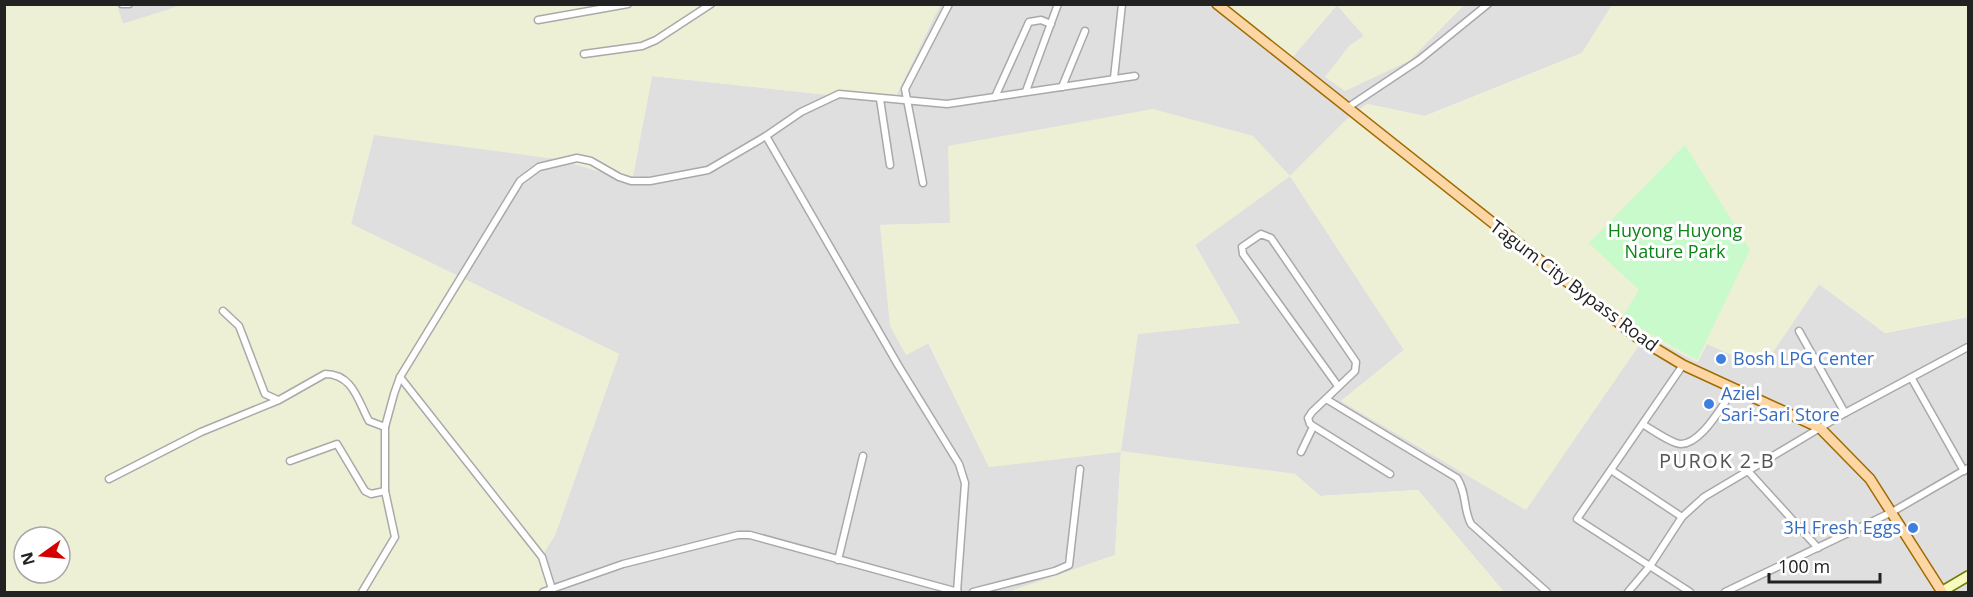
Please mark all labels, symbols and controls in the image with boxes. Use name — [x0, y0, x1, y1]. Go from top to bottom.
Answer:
street label: Tagum City Bypass Road — [1486, 214, 1663, 356]
park label: Huyong Huyong Nature Park — [1608, 218, 1743, 263]
place label: Bosh LPG Center — [1733, 346, 1875, 370]
marker: Bosh LPG Center — [1714, 352, 1728, 366]
place label: Aziel Sari-Sari Store — [1721, 381, 1840, 426]
marker: Aziel Sari-Sari Store — [1702, 397, 1716, 411]
district label: PUROK 2-B — [1659, 447, 1775, 474]
place label: 3H Fresh Eggs — [1784, 515, 1901, 539]
marker: 3H Fresh Eggs — [1906, 521, 1920, 535]
north arrow — [12, 525, 72, 585]
scale bar — [1769, 546, 1880, 584]
text: N — [15, 550, 40, 568]
text: 100 m — [1778, 554, 1830, 578]

